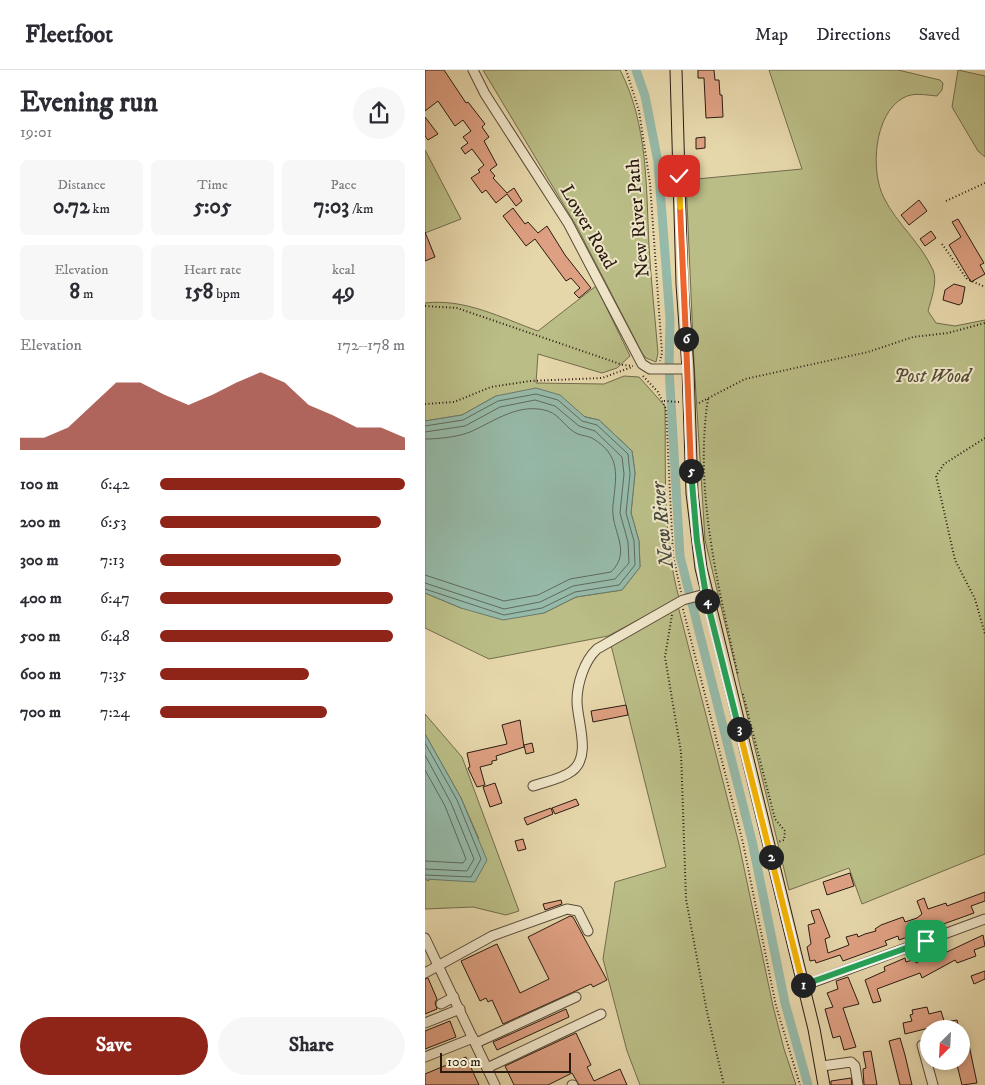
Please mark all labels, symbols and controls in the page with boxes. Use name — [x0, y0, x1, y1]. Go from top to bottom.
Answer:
text: Fleetfoot — [25, 20, 113, 50]
text: Map — [755, 24, 788, 46]
text: Directions — [816, 24, 891, 46]
text: Saved — [919, 24, 960, 46]
text: Evening run — [20, 85, 158, 120]
button: share — [353, 87, 405, 139]
text: 19:01 — [20, 122, 52, 142]
pin — [658, 155, 700, 197]
street label: New River Path — [621, 158, 655, 278]
icon: check — [665, 162, 693, 190]
text: Distance — [57, 176, 106, 194]
text: Time — [197, 176, 228, 194]
text: Pace — [331, 176, 356, 194]
street label: Lower Road — [555, 181, 622, 274]
text: 0.72 — [53, 194, 89, 220]
text: 5:05 — [194, 194, 231, 220]
text: 7:03 — [314, 194, 349, 220]
text: km — [89, 200, 110, 218]
text: /km — [349, 200, 373, 218]
text: Elevation — [54, 261, 109, 279]
text: Heart rate — [184, 261, 241, 279]
text: kcal — [332, 261, 355, 279]
text: 8 — [69, 279, 80, 305]
text: 158 — [185, 279, 213, 305]
text: 49 — [332, 279, 355, 305]
text: m — [80, 285, 94, 303]
text: bpm — [213, 285, 240, 303]
pin: 6 — [673, 326, 699, 352]
text: 6 — [683, 330, 690, 348]
text: Elevation — [20, 335, 82, 355]
text: 172–178 m — [337, 335, 405, 355]
park label: Post Wood — [894, 365, 973, 388]
pin: 5 — [679, 458, 703, 484]
text: 5 — [688, 462, 695, 480]
text: 100 m — [20, 474, 59, 494]
text: 6:42 — [100, 474, 130, 494]
water label: New River — [646, 479, 680, 570]
text: 200 m — [20, 512, 61, 532]
text: 6:53 — [100, 512, 126, 532]
text: 300 m — [20, 550, 59, 570]
text: 7:13 — [100, 550, 124, 570]
text: 400 m — [20, 588, 62, 608]
text: 6:47 — [100, 588, 130, 608]
pin: 4 — [695, 588, 719, 614]
text: 4 — [703, 592, 712, 610]
text: 500 m — [20, 626, 61, 646]
text: 6:48 — [100, 626, 130, 646]
text: 600 m — [20, 664, 61, 684]
text: 7:35 — [100, 664, 127, 684]
text: 700 m — [20, 702, 61, 722]
text: 7:24 — [100, 702, 130, 722]
pin: 3 — [727, 716, 751, 742]
text: 3 — [737, 720, 742, 738]
pin: 2 — [759, 844, 783, 870]
text: 2 — [768, 848, 775, 866]
pin — [905, 920, 947, 962]
icon: arrive — [912, 927, 940, 955]
pin: 1 — [791, 972, 815, 998]
text: 1 — [801, 976, 806, 994]
button: Save — [20, 1017, 208, 1075]
button: Share — [218, 1017, 405, 1075]
north arrow — [920, 1020, 970, 1070]
map controls — [920, 1020, 970, 1070]
scale bar — [440, 1050, 571, 1073]
text: 100 m — [447, 1053, 481, 1071]

